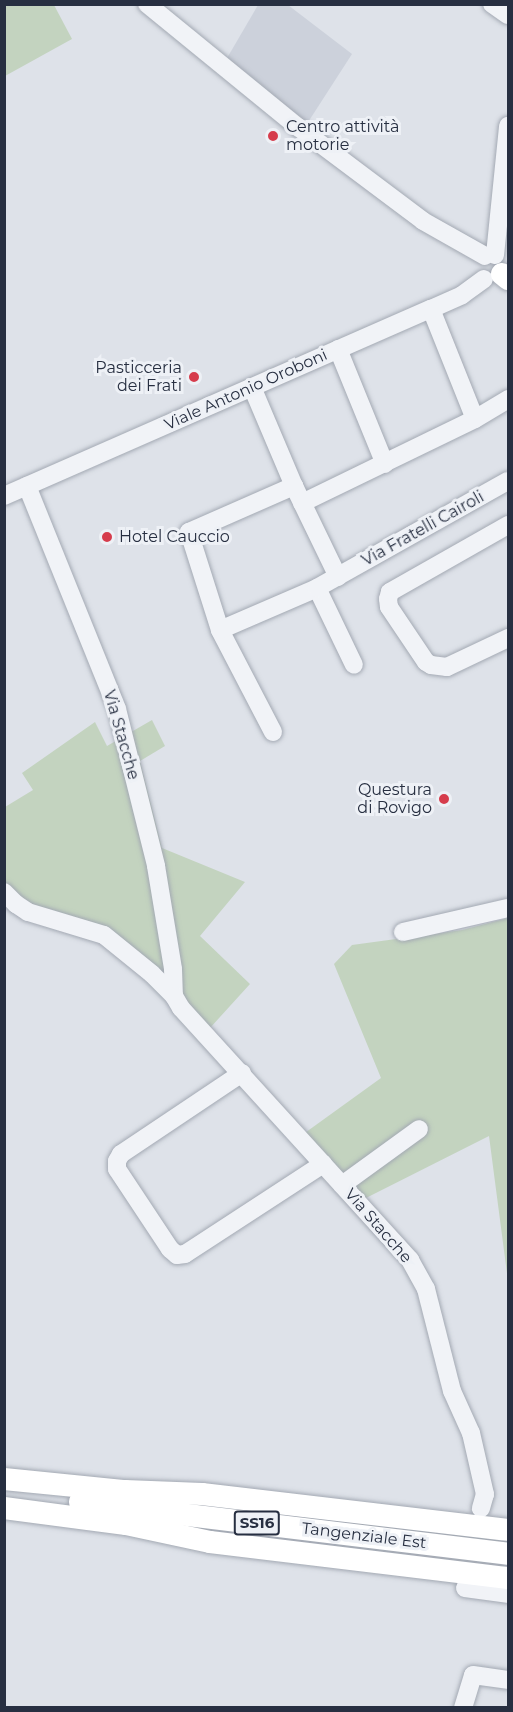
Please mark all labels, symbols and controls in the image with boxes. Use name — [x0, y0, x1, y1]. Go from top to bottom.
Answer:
place label: Centro attività motorie — [286, 117, 399, 155]
marker: Centro attività motorie — [264, 127, 282, 145]
street label: Viale Antonio Oroboni — [162, 345, 330, 435]
place label: Pasticceria dei Frati — [95, 358, 182, 396]
marker: Pasticceria dei Frati — [187, 370, 201, 384]
street label: Via Fratelli Cairoli — [359, 487, 487, 571]
place label: Hotel Cauccio — [119, 527, 230, 547]
marker: Hotel Cauccio — [100, 530, 114, 544]
street label: Via Stacche — [99, 688, 143, 782]
place label: Questura di Rovigo — [357, 780, 432, 818]
marker: Questura di Rovigo — [437, 792, 451, 806]
street label: Via Stacche — [340, 1185, 416, 1267]
road number: SS16 — [233, 1511, 281, 1535]
street label: Tangenziale Est — [301, 1519, 427, 1553]

